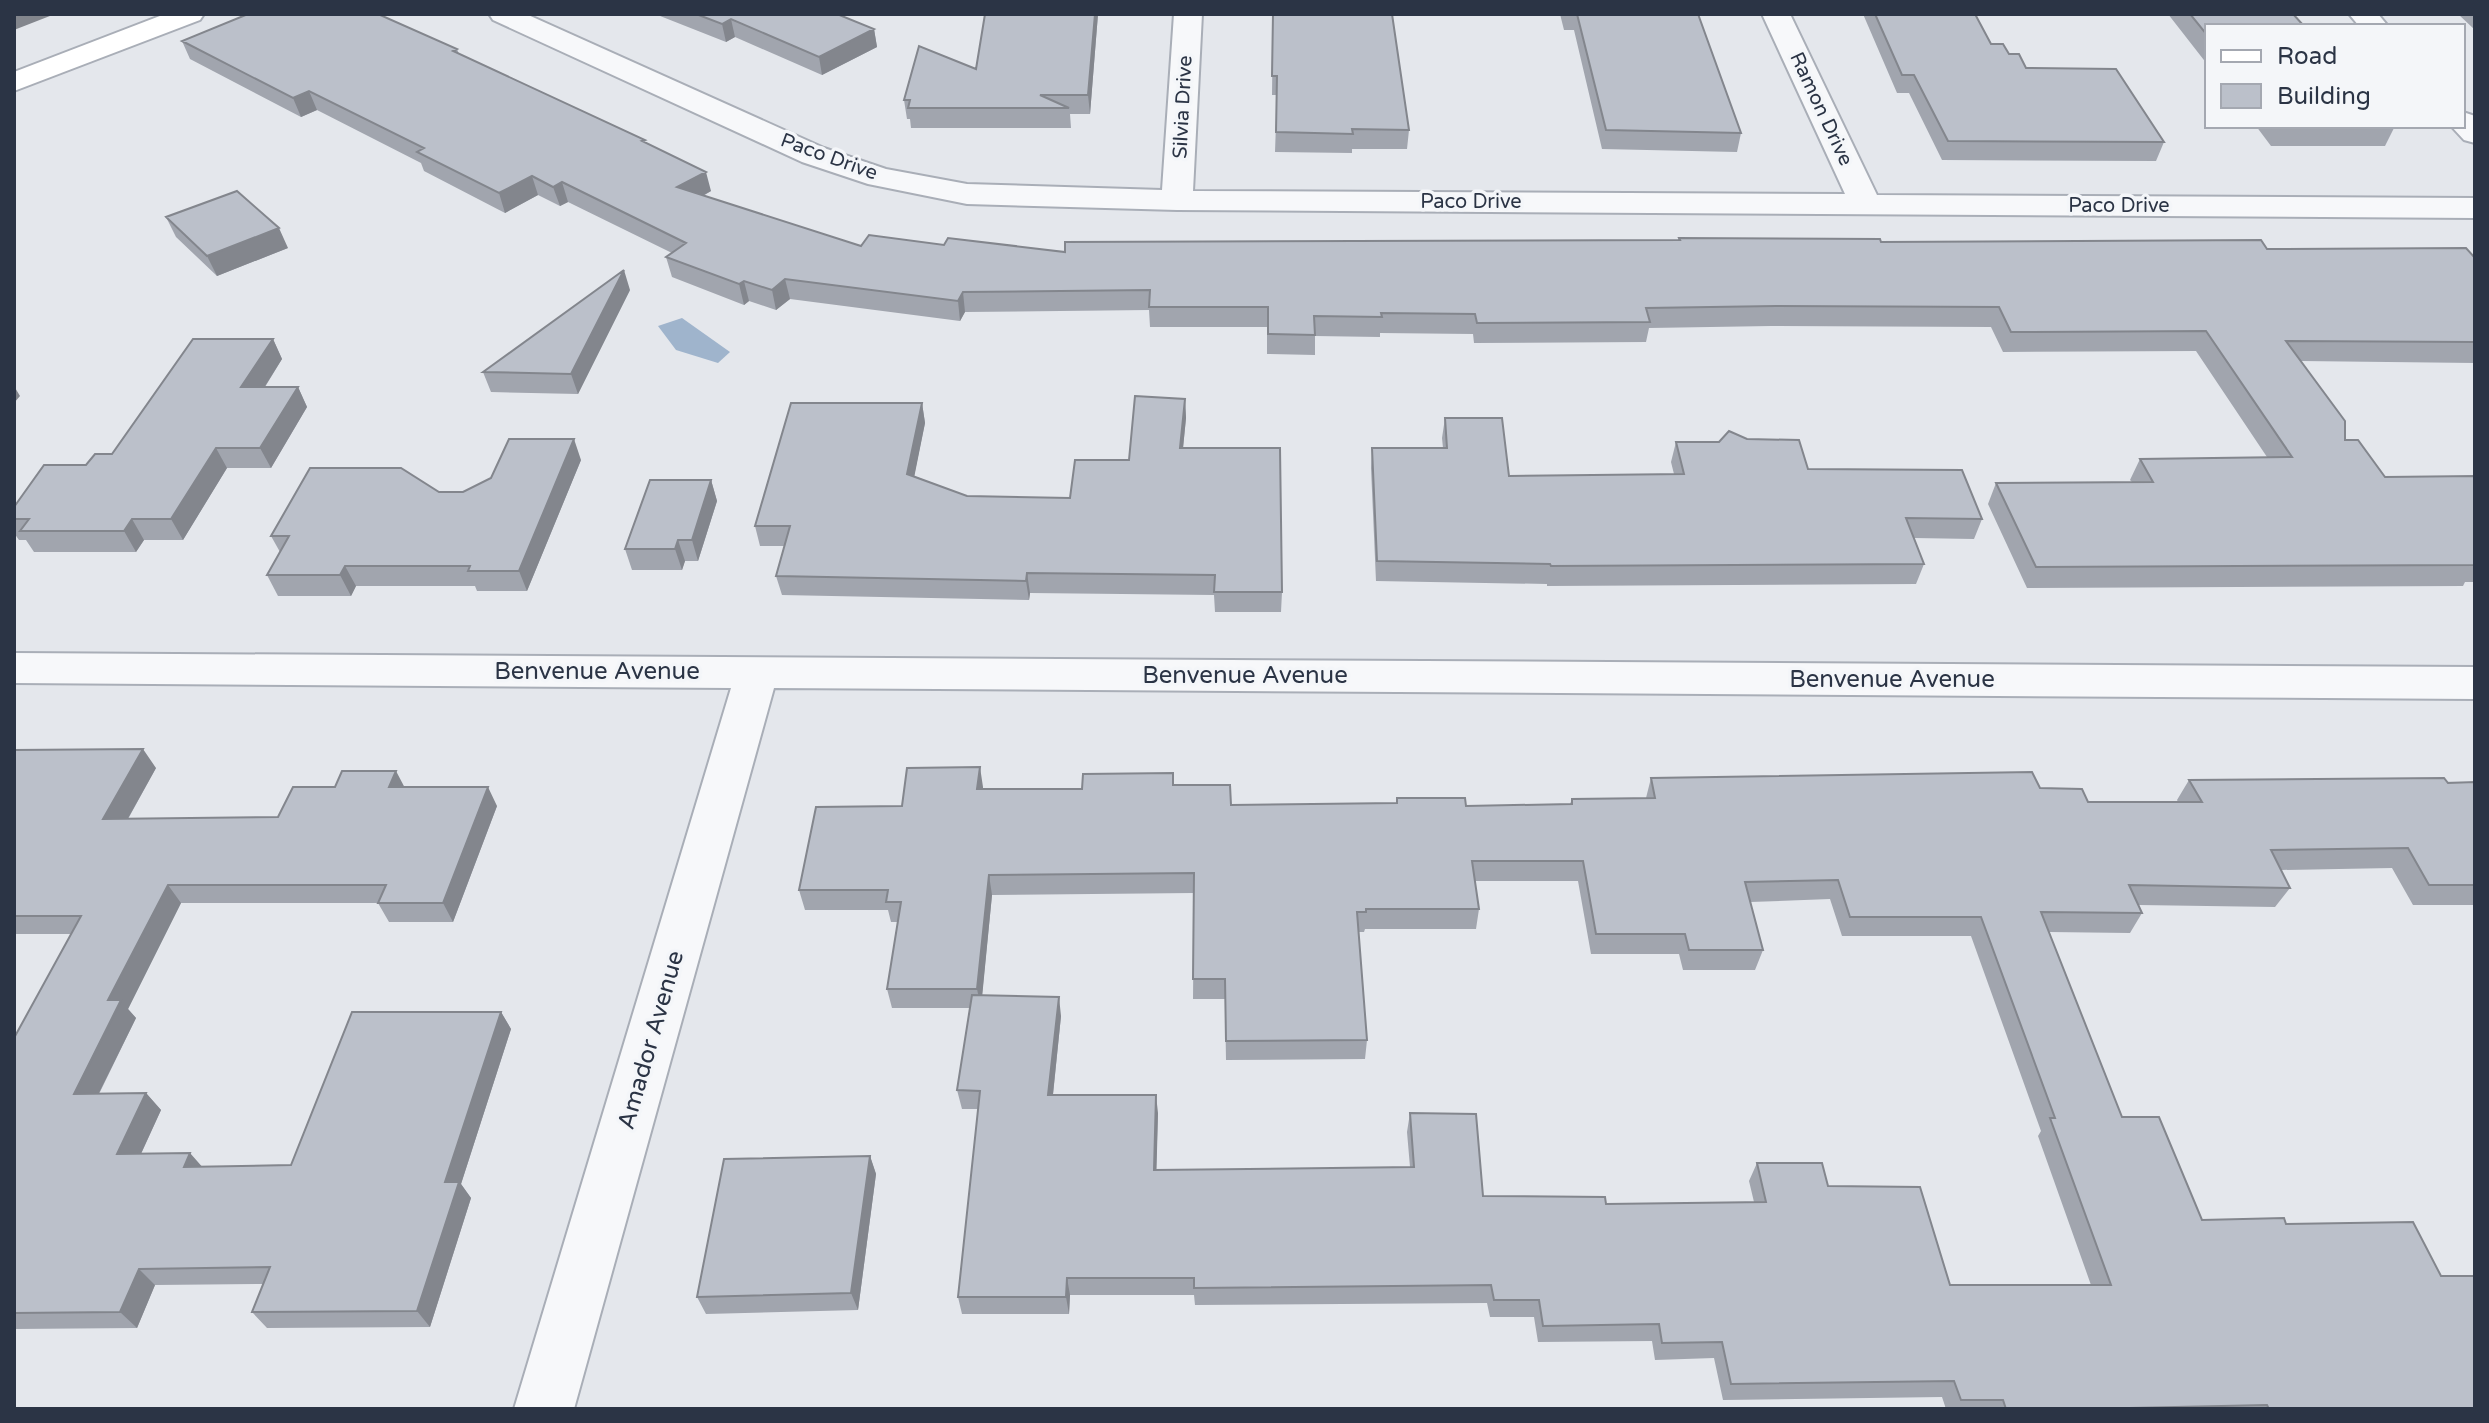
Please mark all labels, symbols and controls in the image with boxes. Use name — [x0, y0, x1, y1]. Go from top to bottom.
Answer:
legend — [2205, 24, 2465, 128]
text: Road — [2277, 42, 2337, 71]
street label: Ramon Drive — [1784, 48, 1858, 170]
street label: Silvia Drive — [1168, 55, 1198, 159]
text: Building — [2277, 82, 2371, 111]
street label: Paco Drive — [777, 128, 881, 186]
street label: Paco Drive — [1420, 190, 1522, 214]
street label: Paco Drive — [2068, 194, 2170, 218]
street label: Benvenue Avenue — [494, 657, 700, 686]
street label: Benvenue Avenue — [1142, 661, 1348, 690]
street label: Benvenue Avenue — [1789, 665, 1995, 694]
street label: Amador Avenue — [612, 947, 690, 1133]

